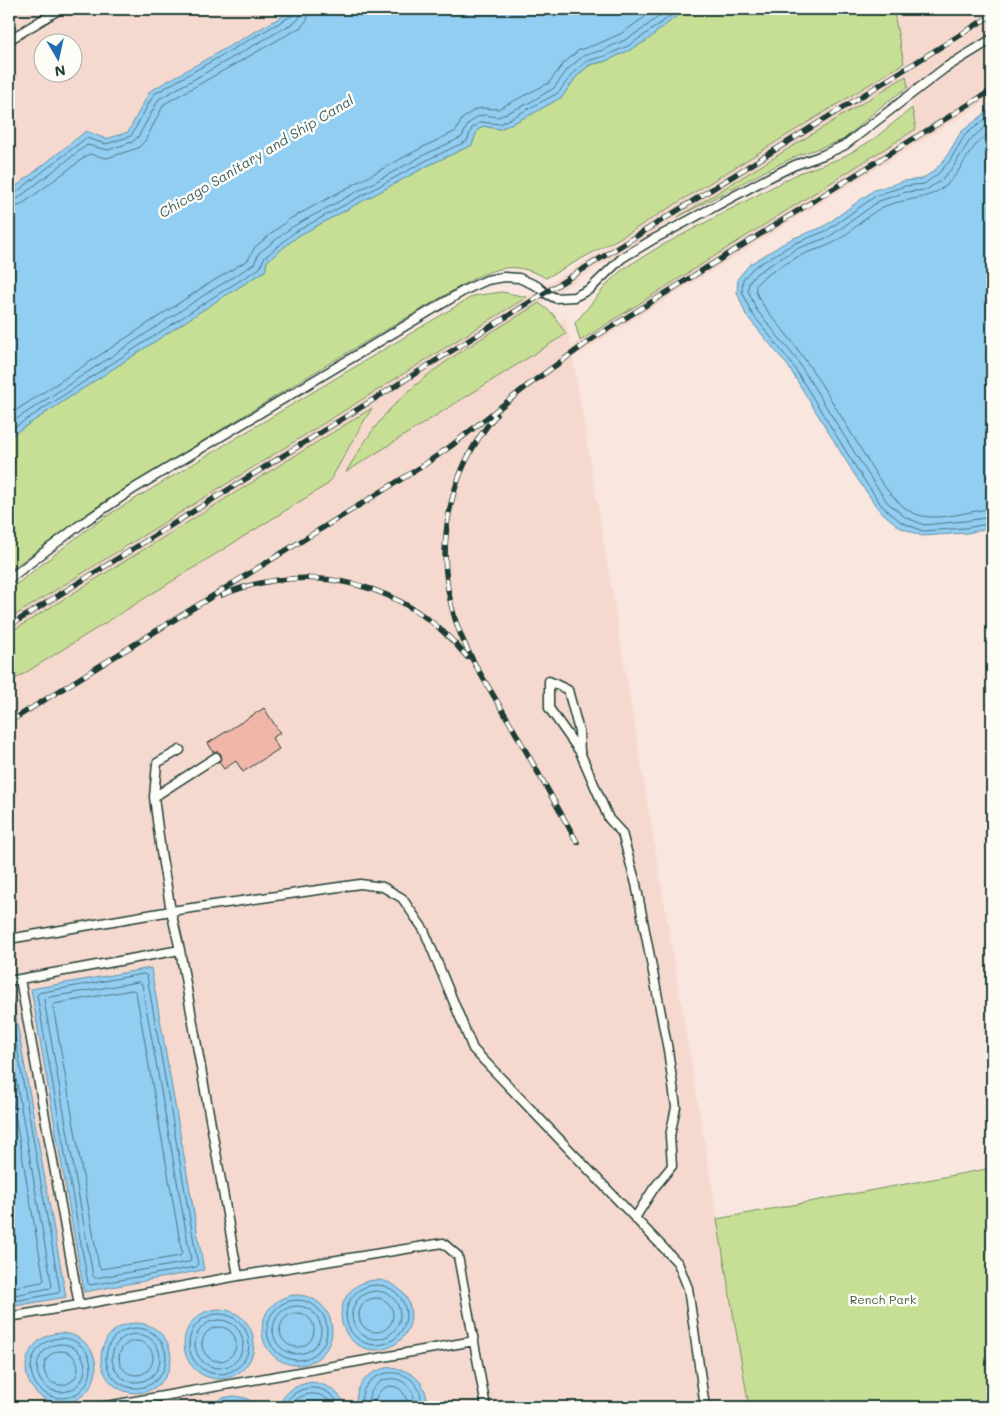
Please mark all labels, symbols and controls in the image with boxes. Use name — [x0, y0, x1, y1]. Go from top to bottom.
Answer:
north arrow — [32, 32, 82, 82]
text: N — [53, 61, 67, 82]
water label: Chicago Sanitary and Ship Canal — [155, 90, 357, 222]
park label: Rench Park — [850, 1291, 916, 1307]

